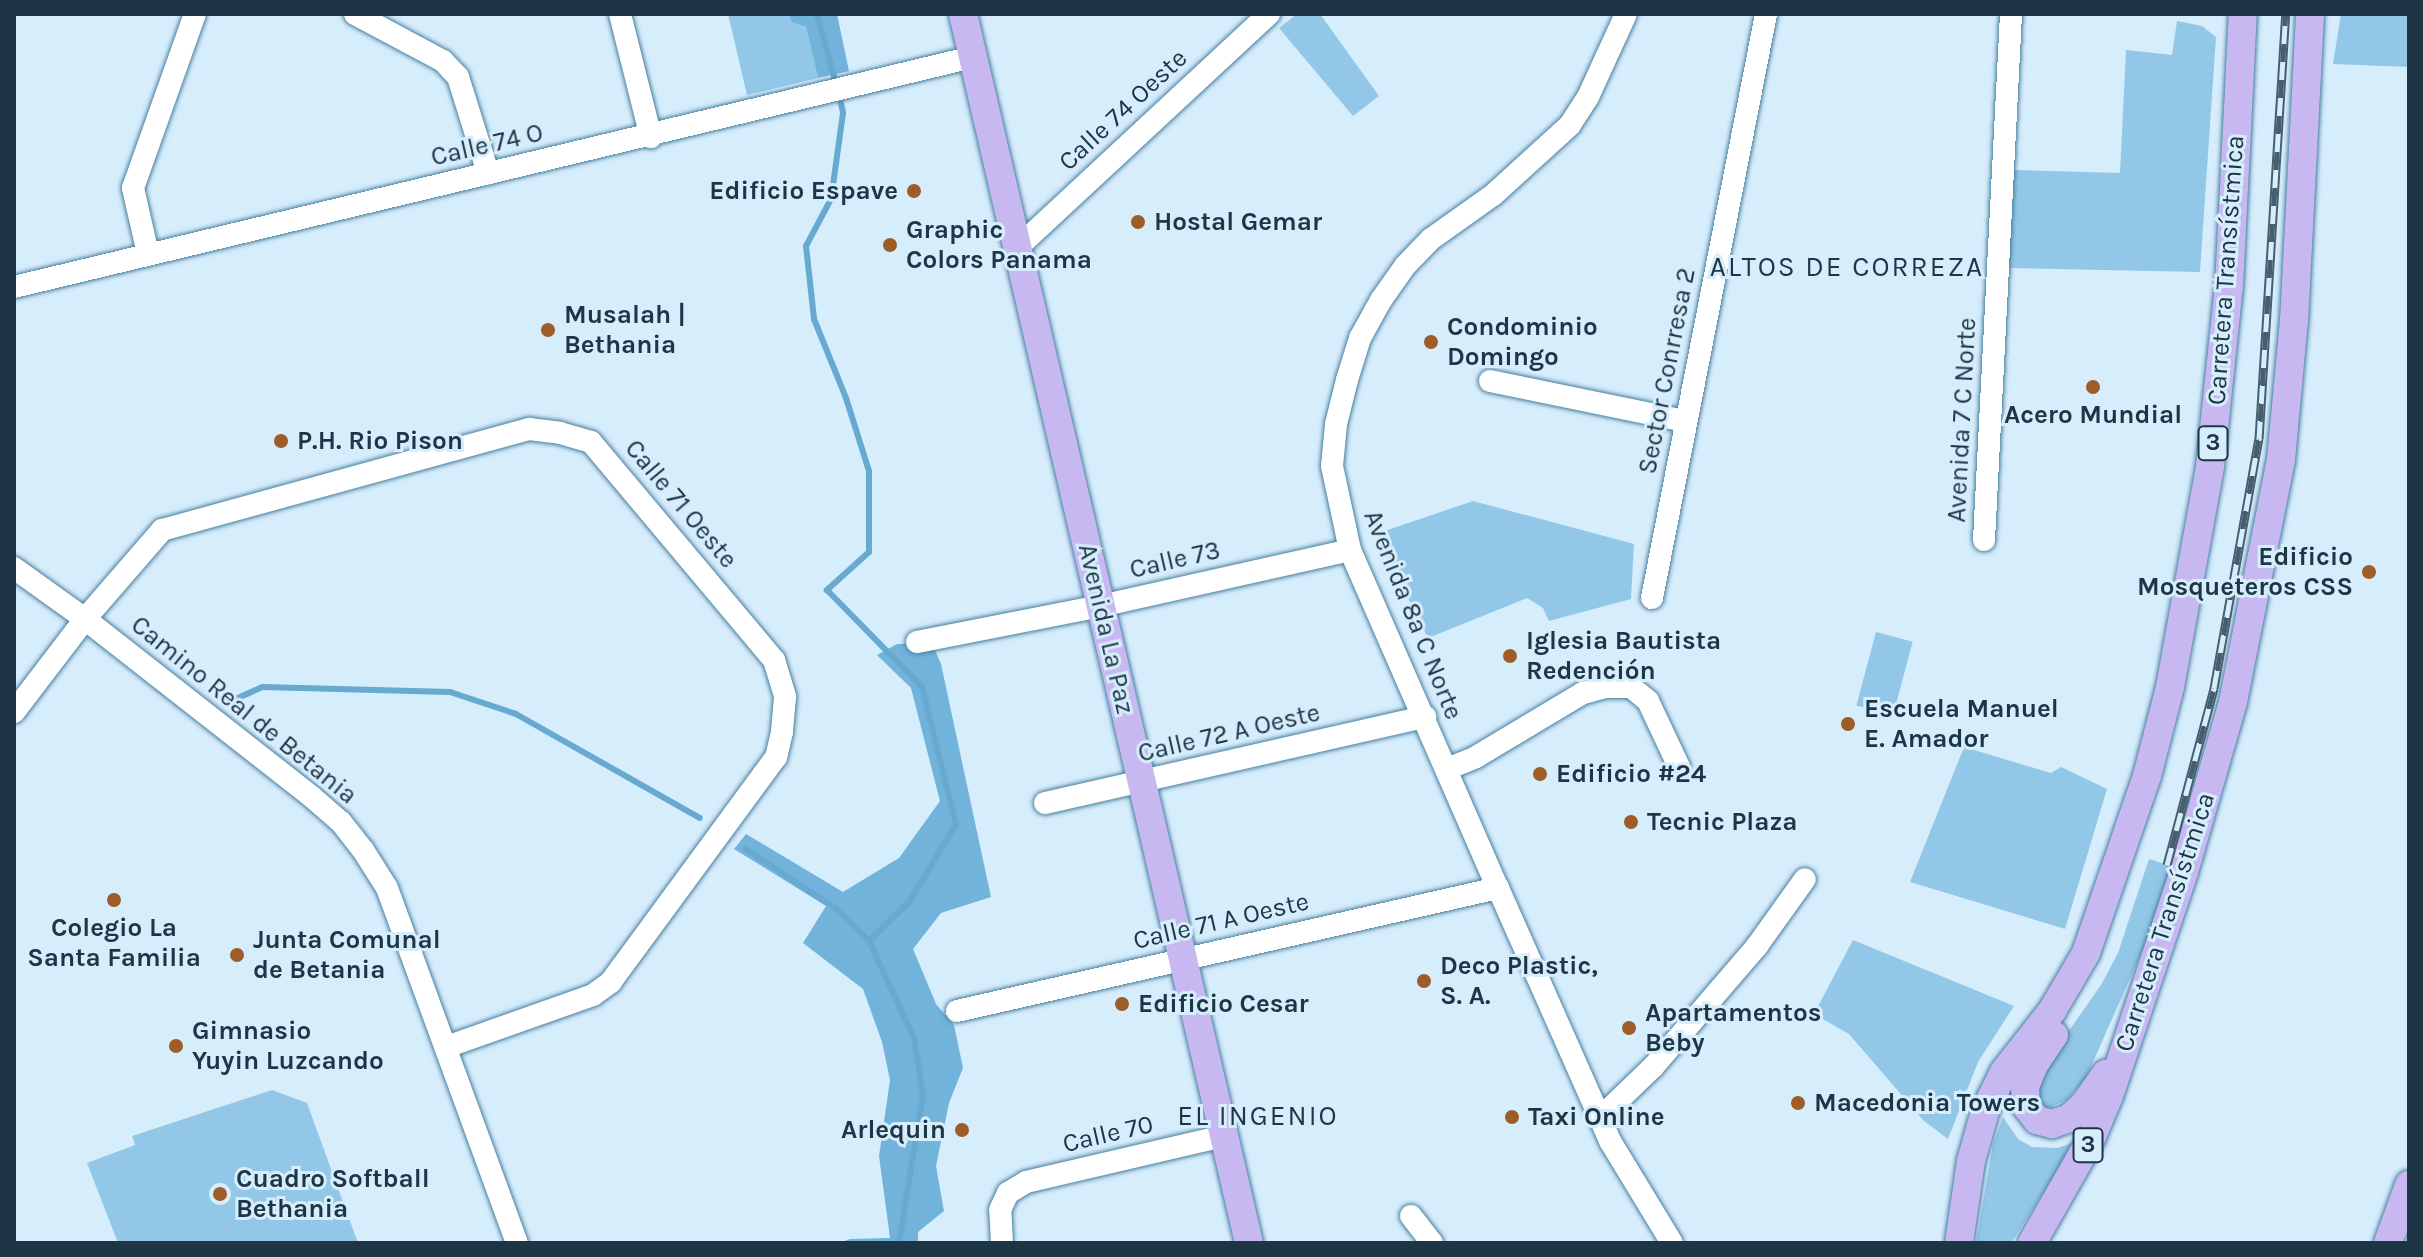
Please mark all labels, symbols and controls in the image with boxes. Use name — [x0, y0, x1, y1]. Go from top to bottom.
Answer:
street label: Calle 74 Oeste — [1052, 43, 1194, 177]
street label: Calle 74 O — [428, 117, 546, 173]
street label: Carretera Transístmica — [2201, 134, 2251, 406]
place label: Edificio Espave — [709, 175, 898, 207]
marker: Edificio Espave — [905, 182, 923, 200]
place label: Hostal Gemar — [1154, 206, 1322, 238]
marker: Hostal Gemar — [1129, 213, 1147, 231]
place label: Graphic Colors Panama — [906, 214, 1092, 276]
marker: Graphic Colors Panama — [881, 236, 899, 254]
district label: ALTOS DE CORREZA — [1710, 250, 1984, 284]
street label: Sector Conrresa 2 — [1632, 265, 1702, 477]
place label: Musalah | Bethania — [564, 299, 686, 360]
place label: Condominio Domingo — [1447, 311, 1598, 372]
street label: Avenida 7 C Norte — [1941, 317, 1983, 523]
marker: Musalah | Bethania — [539, 321, 557, 339]
marker: Condominio Domingo — [1422, 333, 1440, 351]
marker: Acero Mundial — [2084, 378, 2102, 396]
place label: Acero Mundial — [2004, 399, 2182, 431]
road number: 3 — [2197, 423, 2229, 463]
place label: P.H. Rio Pison — [297, 425, 463, 457]
marker: P.H. Rio Pison — [272, 432, 290, 450]
street label: Calle 71 Oeste — [618, 433, 744, 575]
street label: Avenida 8a C Norte — [1357, 506, 1469, 724]
street label: Calle 73 — [1127, 534, 1223, 586]
street label: Avenida La Paz — [1071, 541, 1141, 717]
place label: Edificio Mosqueteros CSS — [2137, 541, 2353, 602]
marker: Edificio Mosqueteros CSS — [2360, 563, 2378, 581]
street label: Camino Real de Betania — [125, 609, 363, 811]
place label: Iglesia Bautista Redención — [1526, 625, 1721, 686]
marker: Iglesia Bautista Redención — [1501, 647, 1519, 665]
place label: Escuela Manuel E. Amador — [1864, 693, 2059, 754]
street label: Calle 72 A Oeste — [1135, 697, 1323, 769]
marker: Escuela Manuel E. Amador — [1839, 715, 1857, 733]
place label: Edificio #24 — [1556, 758, 1706, 790]
marker: Edificio #24 — [1531, 765, 1549, 783]
street label: Carretera Transístmica — [2108, 789, 2222, 1055]
place label: Tecnic Plaza — [1647, 806, 1798, 838]
marker: Tecnic Plaza — [1622, 813, 1640, 831]
street label: Calle 71 A Oeste — [1130, 886, 1312, 956]
marker: Colegio La Santa Familia — [105, 891, 123, 909]
place label: Colegio La Santa Familia — [27, 912, 201, 974]
place label: Junta Comunal de Betania — [253, 924, 441, 986]
marker: Junta Comunal de Betania — [228, 946, 246, 964]
place label: Deco Plastic, S. A. — [1440, 950, 1598, 1012]
marker: Deco Plastic, S. A. — [1415, 972, 1433, 990]
place label: Edificio Cesar — [1138, 988, 1309, 1020]
marker: Edificio Cesar — [1113, 995, 1131, 1013]
place label: Apartamentos Beby — [1645, 997, 1821, 1058]
place label: Gimnasio Yuyin Luzcando — [192, 1015, 384, 1076]
marker: Apartamentos Beby — [1620, 1019, 1638, 1037]
marker: Gimnasio Yuyin Luzcando — [167, 1037, 185, 1055]
place label: Macedonia Towers — [1814, 1087, 2040, 1119]
marker: Macedonia Towers — [1789, 1094, 1807, 1112]
district label: EL INGENIO — [1177, 1099, 1339, 1133]
place label: Taxi Online — [1528, 1101, 1664, 1133]
street label: Calle 70 — [1060, 1108, 1156, 1160]
marker: Taxi Online — [1503, 1108, 1521, 1126]
place label: Arlequin — [841, 1114, 946, 1146]
marker: Arlequin — [953, 1121, 971, 1139]
road number: 3 — [2072, 1125, 2104, 1165]
place label: Cuadro Softball Bethania — [236, 1163, 430, 1224]
marker: Cuadro Softball Bethania — [211, 1185, 229, 1203]

